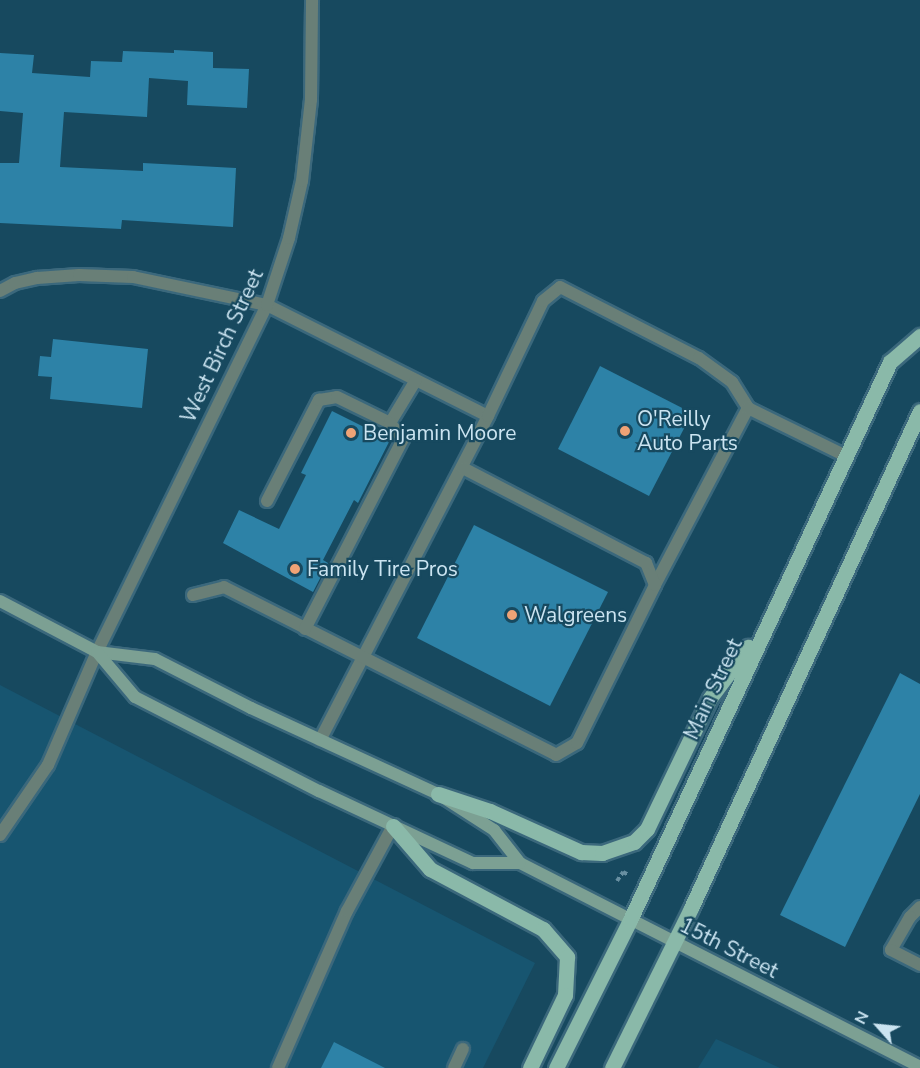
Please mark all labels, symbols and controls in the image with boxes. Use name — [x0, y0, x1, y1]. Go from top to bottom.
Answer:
street label: West Birch Street — [175, 265, 269, 427]
place label: O'Reilly Auto Parts — [637, 406, 738, 456]
place label: Benjamin Moore — [363, 420, 516, 446]
marker: O'Reilly Auto Parts — [618, 424, 632, 438]
marker: Benjamin Moore — [344, 426, 358, 440]
place label: Family Tire Pros — [307, 556, 458, 582]
marker: Family Tire Pros — [288, 562, 302, 576]
place label: Walgreens — [524, 602, 627, 628]
marker: Walgreens — [505, 608, 519, 622]
street label: Main Street — [679, 634, 747, 744]
street label: 15th Street — [676, 912, 782, 984]
north arrow — [848, 996, 908, 1056]
text: N — [849, 1008, 874, 1028]

